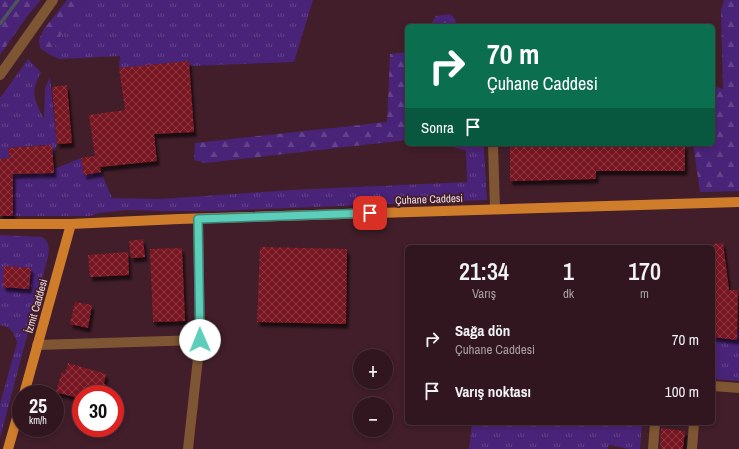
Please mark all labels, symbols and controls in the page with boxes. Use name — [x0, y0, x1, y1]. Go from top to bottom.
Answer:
text: 70 m — [487, 35, 539, 73]
icon: right — [421, 40, 473, 92]
text: Çuhane Caddesi — [487, 71, 598, 96]
icon: arrive — [462, 116, 484, 138]
text: Sonra — [421, 117, 454, 138]
street label: Çuhane Caddesi — [395, 191, 463, 207]
pin — [353, 196, 387, 230]
icon: arrive — [359, 202, 381, 224]
text: 21:34 — [459, 255, 509, 287]
text: 1 — [563, 255, 574, 287]
text: 170 — [628, 255, 661, 287]
street label: İzmit Caddesi — [22, 277, 50, 335]
text: Varış — [472, 285, 496, 302]
text: dk — [563, 285, 574, 302]
text: m — [640, 285, 649, 302]
position arrow — [179, 319, 221, 361]
text: Sağa dön — [455, 320, 510, 341]
icon: right — [421, 328, 443, 350]
text: 70 m — [672, 329, 699, 350]
text: Çuhane Caddesi — [455, 341, 535, 358]
map controls — [353, 349, 393, 437]
button: + — [353, 349, 393, 389]
icon: arrive — [421, 380, 443, 402]
text: Varış noktası — [455, 381, 531, 402]
text: 100 m — [665, 381, 699, 402]
speed limit sign: 30 — [72, 385, 124, 437]
text: 25 — [29, 392, 47, 419]
button: − — [353, 397, 393, 437]
text: km/h — [29, 414, 47, 427]

